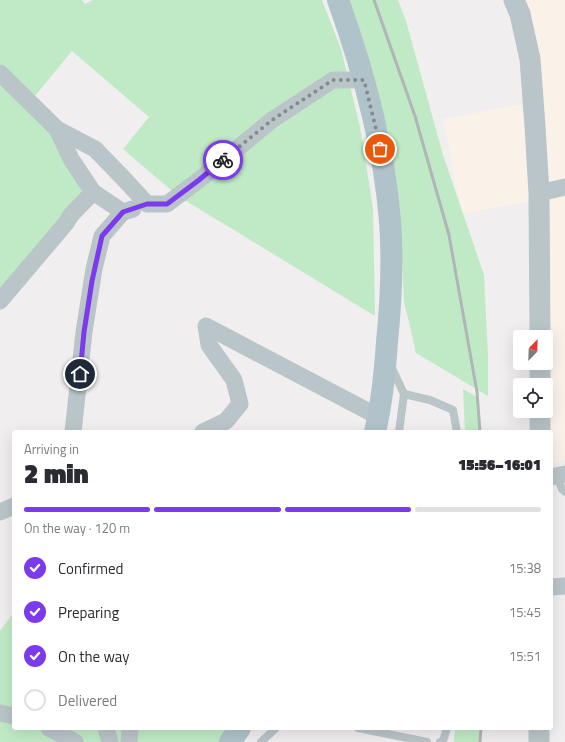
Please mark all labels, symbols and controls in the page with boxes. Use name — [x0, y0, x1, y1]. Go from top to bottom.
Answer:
pin — [363, 132, 397, 166]
icon: bag — [369, 138, 391, 160]
courier — [203, 140, 243, 180]
icon: bike — [212, 149, 234, 171]
north arrow — [513, 330, 553, 370]
map controls — [513, 330, 553, 418]
pin — [63, 357, 97, 391]
icon: home — [69, 363, 91, 385]
button: locate — [513, 378, 553, 418]
text: Arriving in — [24, 439, 79, 459]
text: 15:56–16:01 — [458, 453, 541, 476]
text: 2 min — [24, 454, 89, 493]
text: On the way · 120 m — [24, 518, 130, 538]
icon: check — [24, 557, 46, 579]
text: Confirmed — [58, 557, 123, 580]
text: 15:38 — [509, 558, 541, 578]
icon: check — [24, 601, 46, 623]
text: Preparing — [58, 601, 119, 624]
text: 15:45 — [509, 602, 541, 622]
icon: check — [24, 645, 46, 667]
text: On the way — [58, 645, 130, 668]
text: 15:51 — [509, 646, 541, 666]
text: Delivered — [58, 689, 117, 712]

